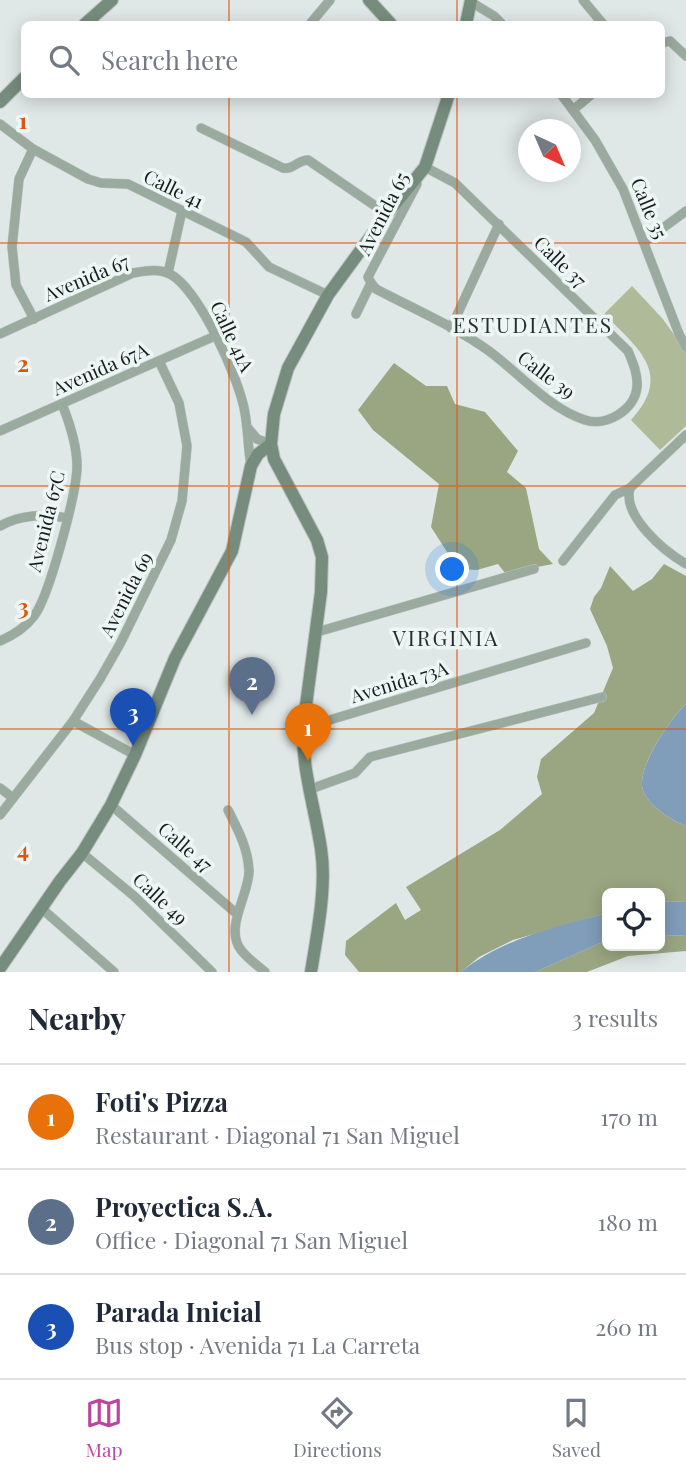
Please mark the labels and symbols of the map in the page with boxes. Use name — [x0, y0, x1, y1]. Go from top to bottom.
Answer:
text: 1 — [19, 104, 28, 135]
north arrow — [518, 119, 581, 182]
street label: Calle 41 — [140, 162, 208, 214]
street label: Avenida 65 — [349, 167, 414, 260]
street label: Calle 35 — [626, 173, 675, 243]
street label: Calle 37 — [529, 229, 593, 293]
street label: Avenida 67 — [39, 247, 133, 307]
street label: Calle 41A — [205, 296, 261, 377]
district label: ESTUDIANTES — [453, 310, 613, 338]
street label: Avenida 67A — [47, 335, 153, 401]
street label: Calle 39 — [513, 344, 581, 404]
text: 2 — [17, 347, 29, 378]
street label: Avenida 67C — [20, 468, 70, 575]
street label: Avenida 69 — [92, 547, 157, 642]
your location — [435, 552, 469, 586]
text: 3 — [17, 590, 29, 621]
district label: VIRGINIA — [391, 623, 500, 651]
street label: Avenida 73A — [346, 654, 452, 708]
pin: 2 — [229, 657, 275, 715]
pin: 3 — [110, 688, 156, 746]
pin: 1 — [285, 703, 331, 761]
street label: Calle 47 — [153, 815, 219, 877]
text: 4 — [17, 833, 29, 864]
street label: Calle 49 — [128, 866, 194, 930]

